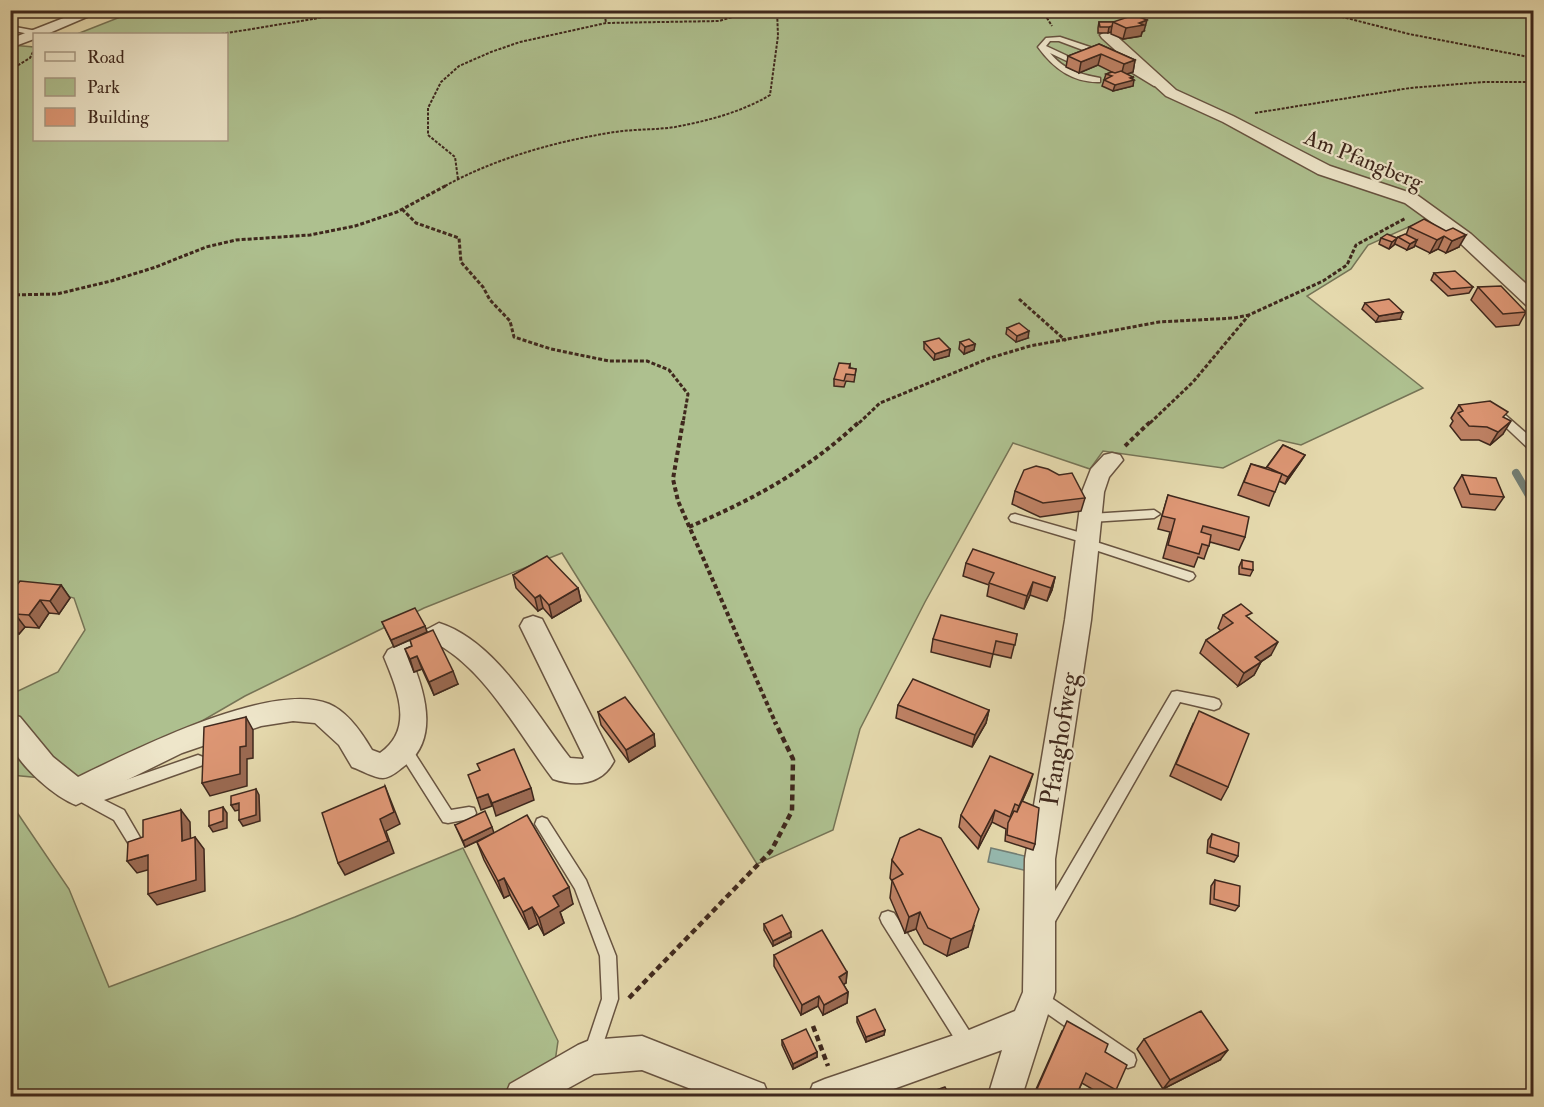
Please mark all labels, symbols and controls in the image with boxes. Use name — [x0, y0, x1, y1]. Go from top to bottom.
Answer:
legend — [33, 33, 228, 141]
text: Road — [87, 46, 125, 69]
text: Park — [87, 76, 120, 99]
text: Building — [87, 106, 150, 129]
street label: Am Pfangberg — [1299, 123, 1428, 197]
street label: Pfanghofweg — [1034, 669, 1086, 808]

